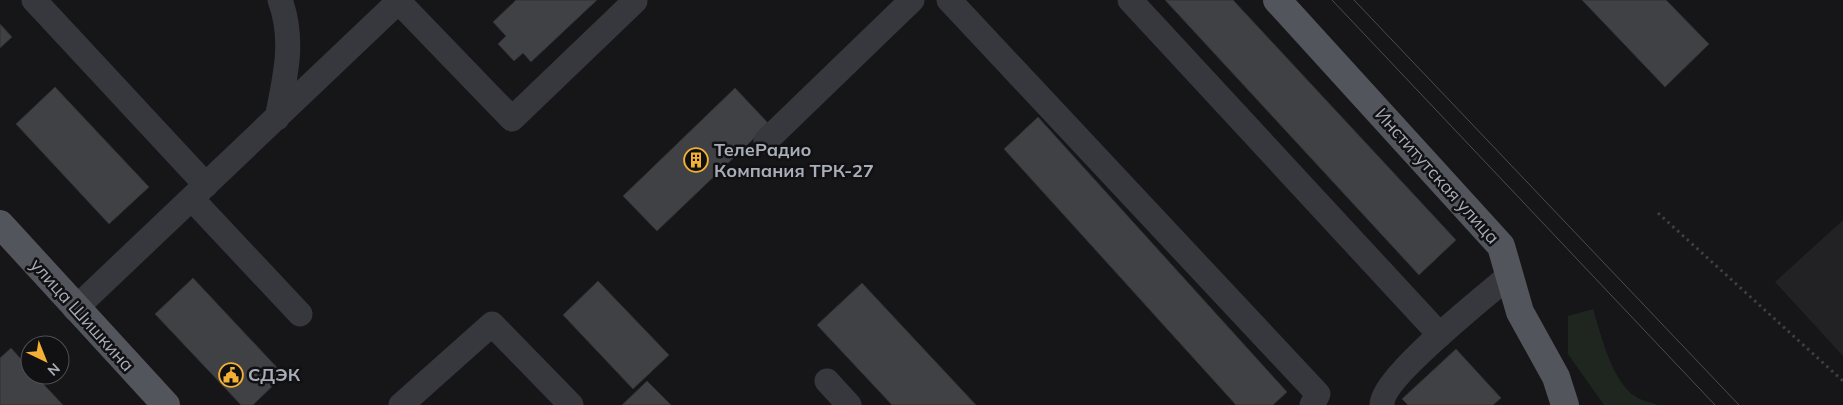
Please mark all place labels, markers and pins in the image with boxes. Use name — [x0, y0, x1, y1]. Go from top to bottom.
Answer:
place label: ТелеРадио Компания ТРК-27 — [714, 138, 874, 182]
building icon: ТелеРадио Компания ТРК-27 — [683, 147, 709, 173]
public building icon: СДЭК — [218, 362, 244, 388]
place label: СДЭК — [248, 363, 301, 386]

